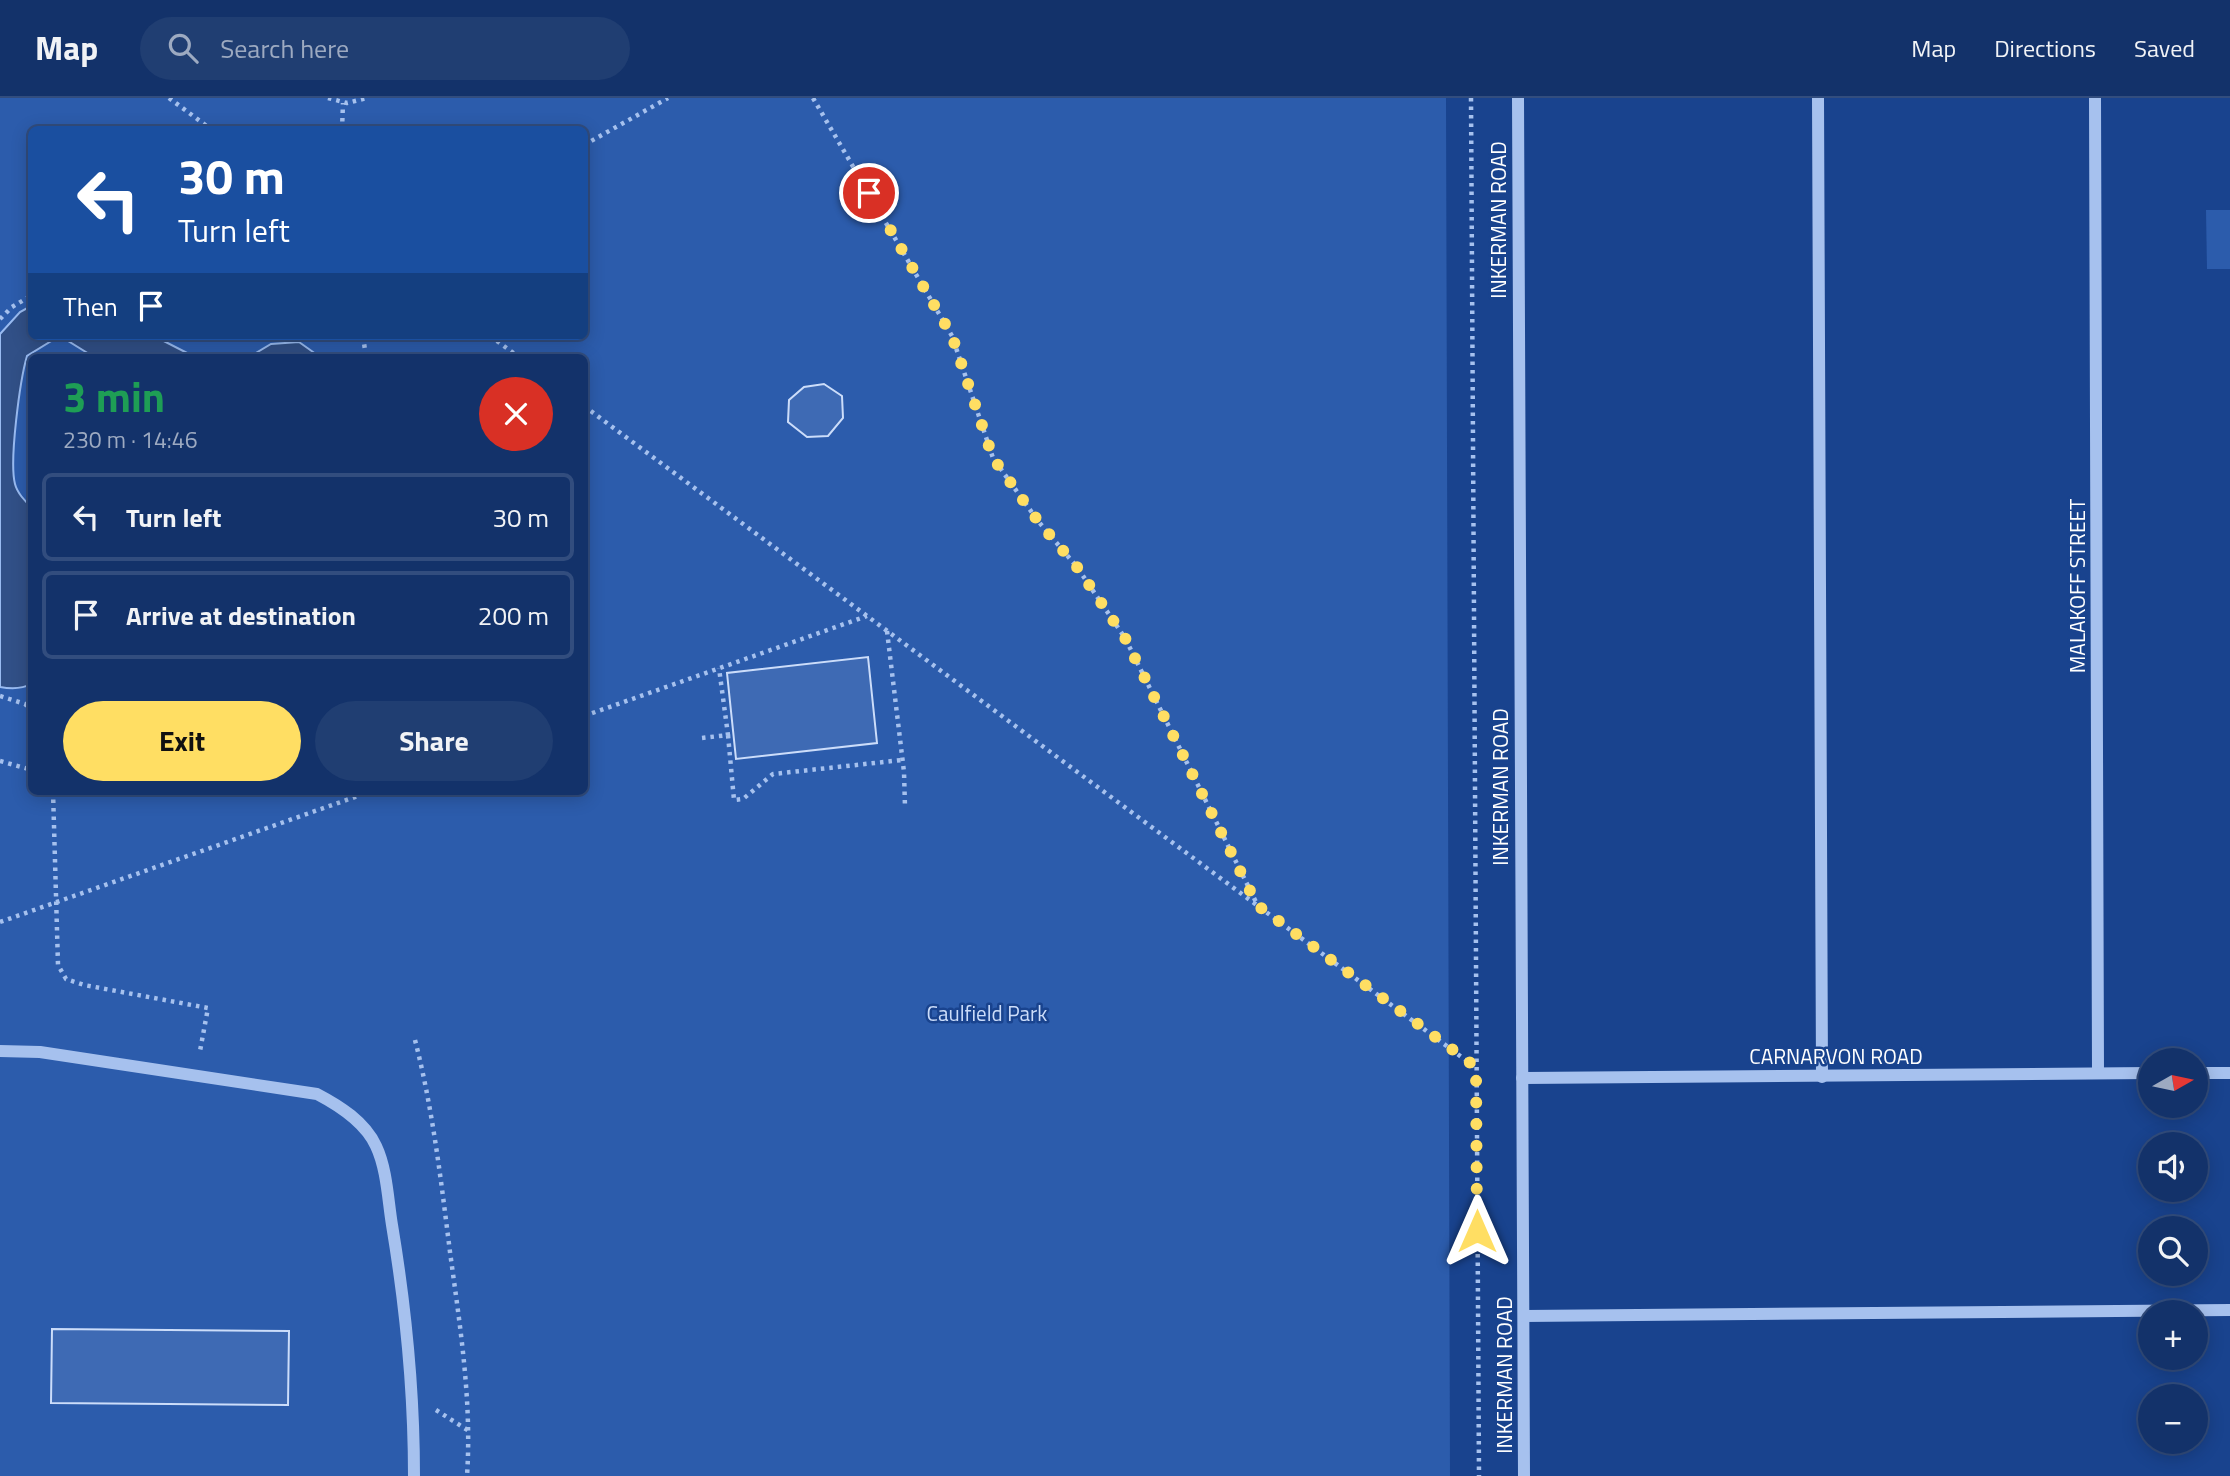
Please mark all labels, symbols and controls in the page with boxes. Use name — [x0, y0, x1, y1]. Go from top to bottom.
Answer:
search box — [140, 17, 630, 80]
text: Map — [35, 23, 98, 73]
icon: search — [164, 29, 202, 67]
text: Search here — [220, 29, 349, 68]
text: Map — [1911, 30, 1956, 66]
text: Directions — [1994, 30, 2096, 66]
text: Saved — [2134, 30, 2195, 66]
text: 30 m — [178, 138, 285, 213]
street label: INKERMAN ROAD — [1482, 141, 1514, 299]
icon: left — [63, 154, 154, 245]
pin — [839, 163, 899, 223]
icon: arrive — [850, 174, 888, 212]
text: Turn left — [178, 206, 290, 254]
text: Then — [63, 287, 118, 326]
icon: arrive — [132, 287, 170, 325]
text: 3 min — [63, 364, 165, 428]
button: close — [479, 377, 553, 451]
text: 230 m · 14:46 — [63, 422, 198, 457]
icon: left — [67, 498, 105, 536]
text: Turn left — [126, 498, 221, 537]
text: 30 m — [492, 498, 549, 537]
street label: MALAKOFF STREET — [2061, 499, 2093, 673]
icon: arrive — [67, 596, 105, 634]
text: Arrive at destination — [126, 596, 356, 635]
text: 200 m — [478, 596, 549, 635]
button: Exit — [63, 701, 301, 781]
button: Share — [315, 701, 553, 781]
street label: INKERMAN ROAD — [1484, 708, 1516, 866]
park label: Caulfield Park — [927, 997, 1047, 1029]
street label: CARNARVON ROAD — [1749, 1040, 1923, 1072]
north arrow — [2138, 1048, 2208, 1118]
map controls — [2138, 1048, 2208, 1454]
button: sound — [2138, 1132, 2208, 1202]
position arrow — [1440, 1194, 1514, 1268]
button: search — [2138, 1216, 2208, 1286]
street label: INKERMAN ROAD — [1488, 1296, 1520, 1454]
button: + — [2138, 1300, 2208, 1370]
button: − — [2138, 1384, 2208, 1454]

